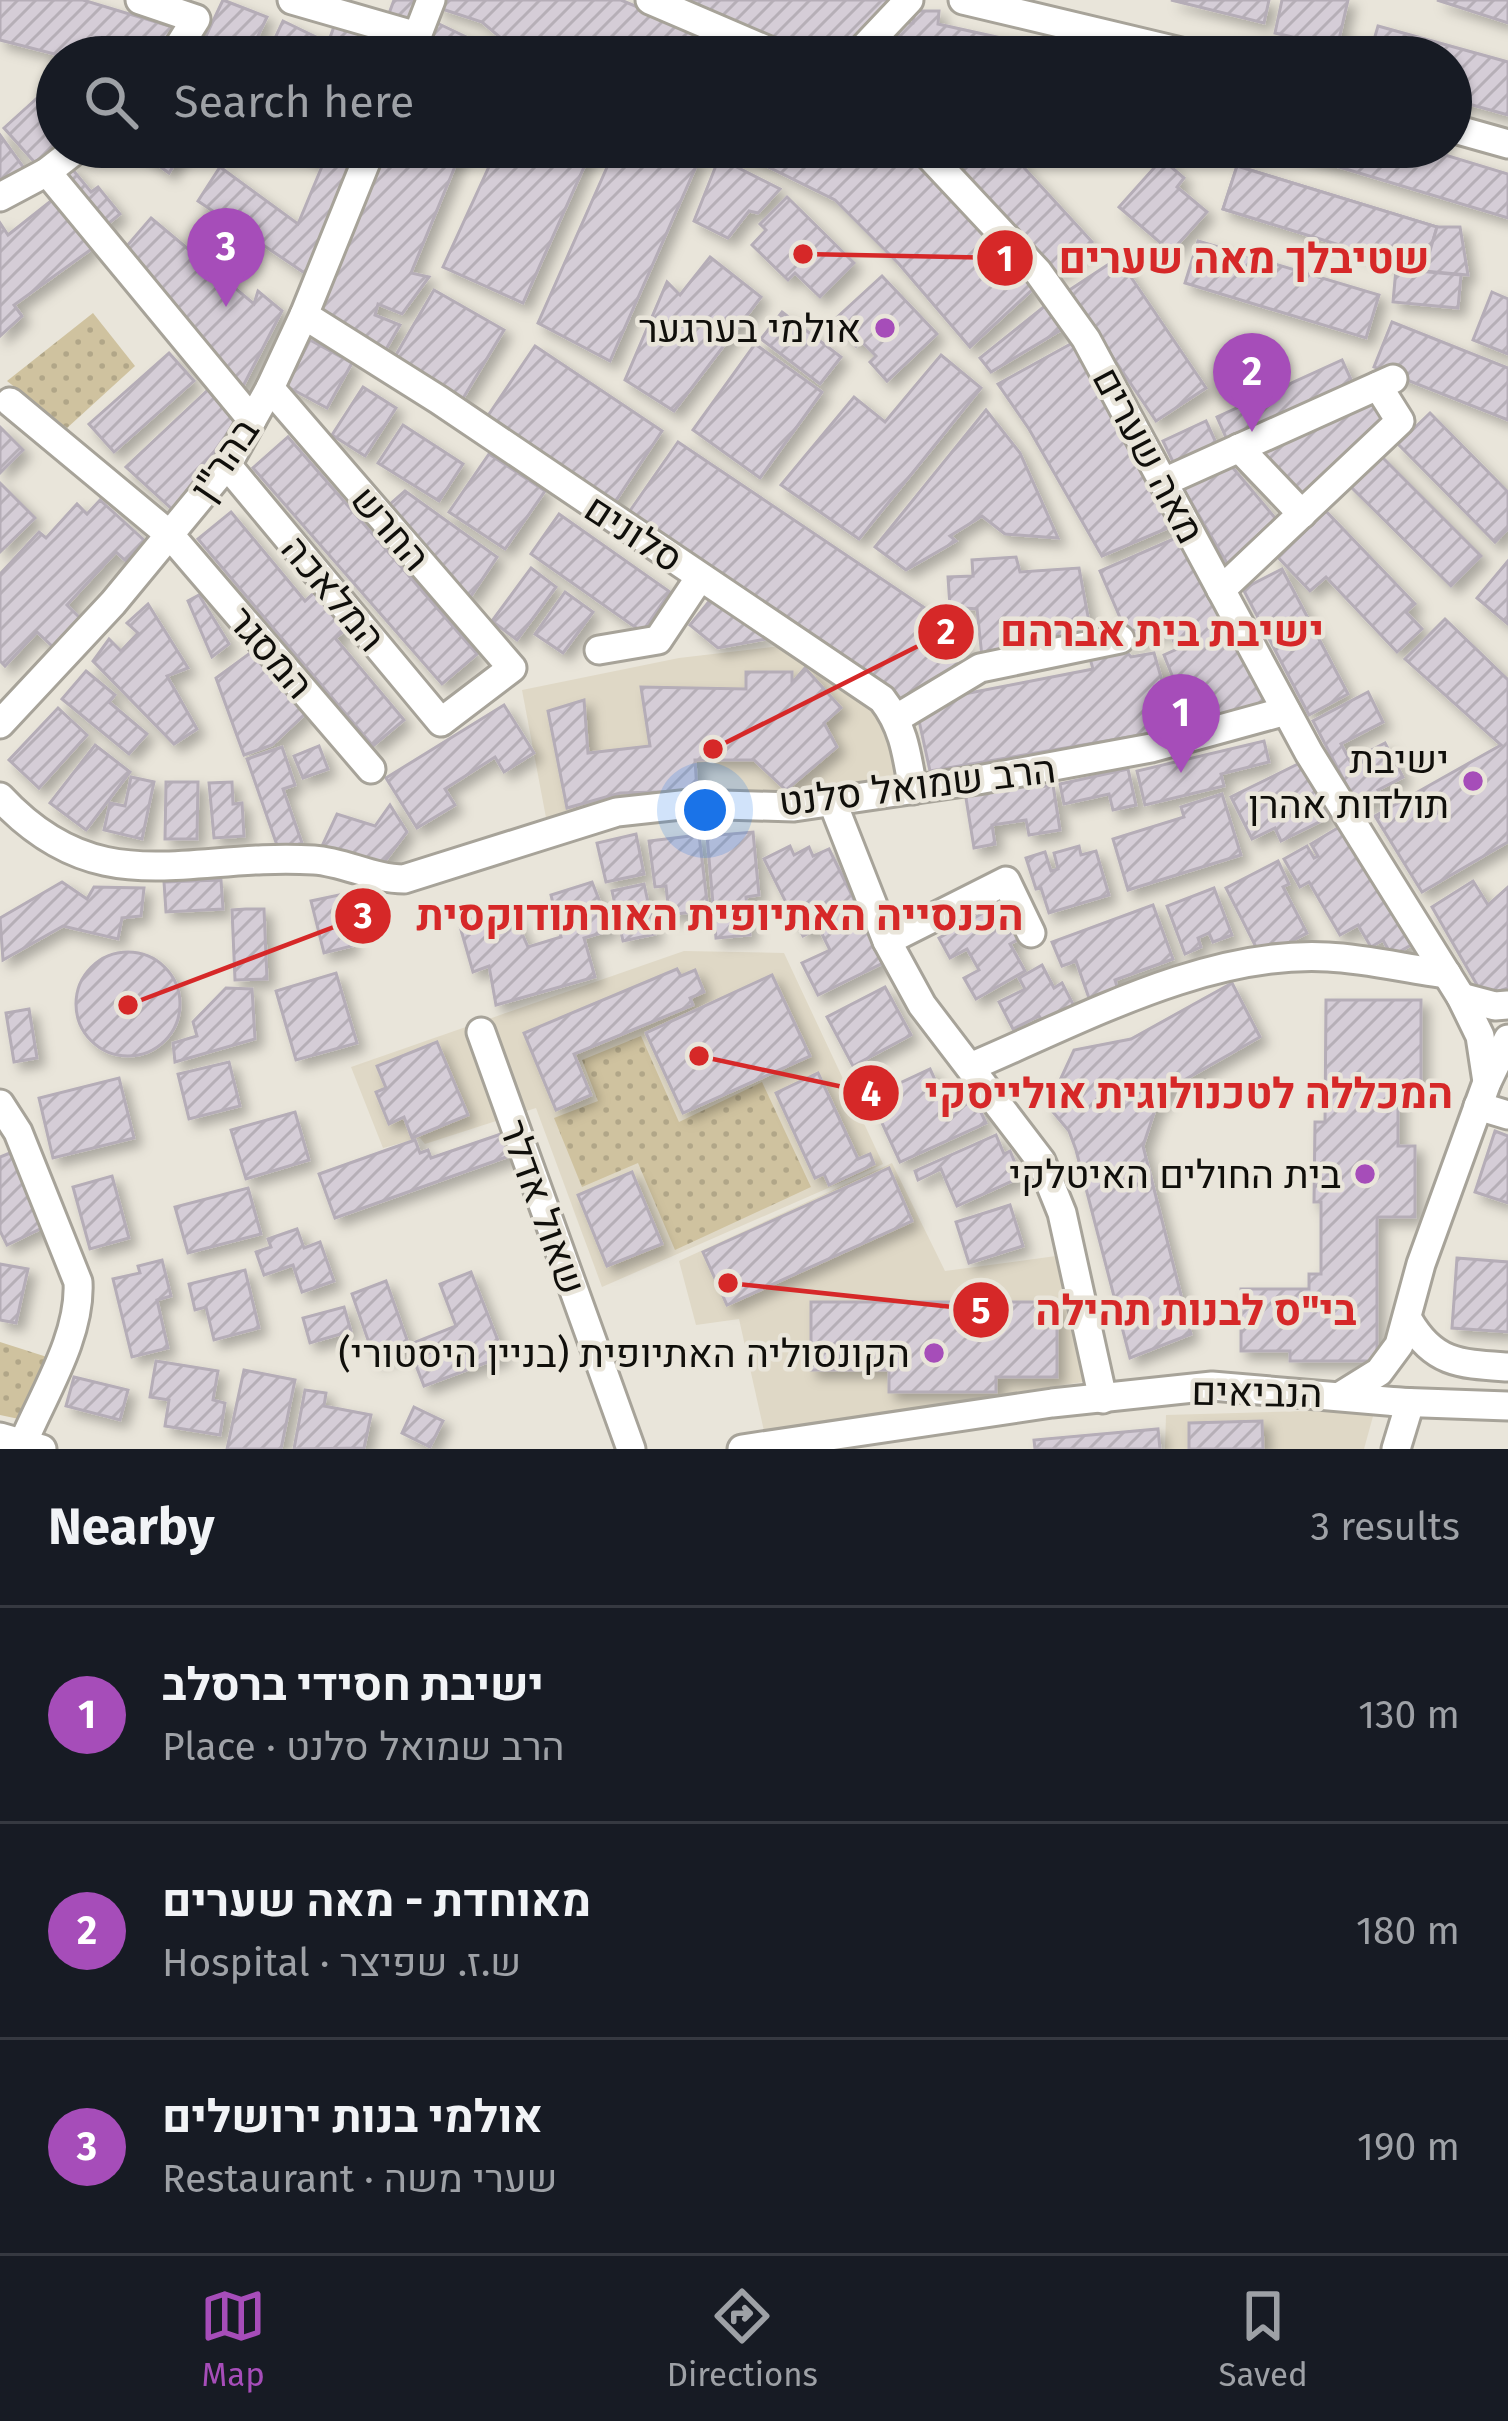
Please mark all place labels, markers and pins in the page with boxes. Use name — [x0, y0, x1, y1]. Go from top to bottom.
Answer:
pin: 3 — [187, 208, 265, 307]
callout: שטיבלך מאה שערים — [975, 219, 1454, 297]
place label: אולמי בערגער — [639, 306, 861, 352]
marker: אולמי בערגער — [872, 315, 898, 341]
pin: 2 — [1213, 333, 1291, 432]
callout: ישיבת בית אברהם — [916, 593, 1348, 671]
pin: 1 — [1142, 674, 1220, 773]
place label: ישיבת תולדות אהרן — [1248, 737, 1449, 828]
marker: ישיבת תולדות אהרן — [1460, 768, 1486, 794]
callout: הכנסייה האתיופית האורתודוקסית — [333, 877, 1048, 955]
callout: המכללה לטכנולוגית אולייסקי — [841, 1054, 1477, 1132]
place label: בית החולים האיטלקי — [1009, 1152, 1341, 1198]
marker: בית החולים האיטלקי — [1352, 1161, 1378, 1187]
callout: בי"ס לבנות תהילה — [951, 1271, 1380, 1349]
place label: הקונסוליה האתיופית (בניין היסטורי) — [338, 1331, 910, 1377]
marker: הקונסוליה האתיופית (בניין היסטורי) — [921, 1340, 947, 1366]

